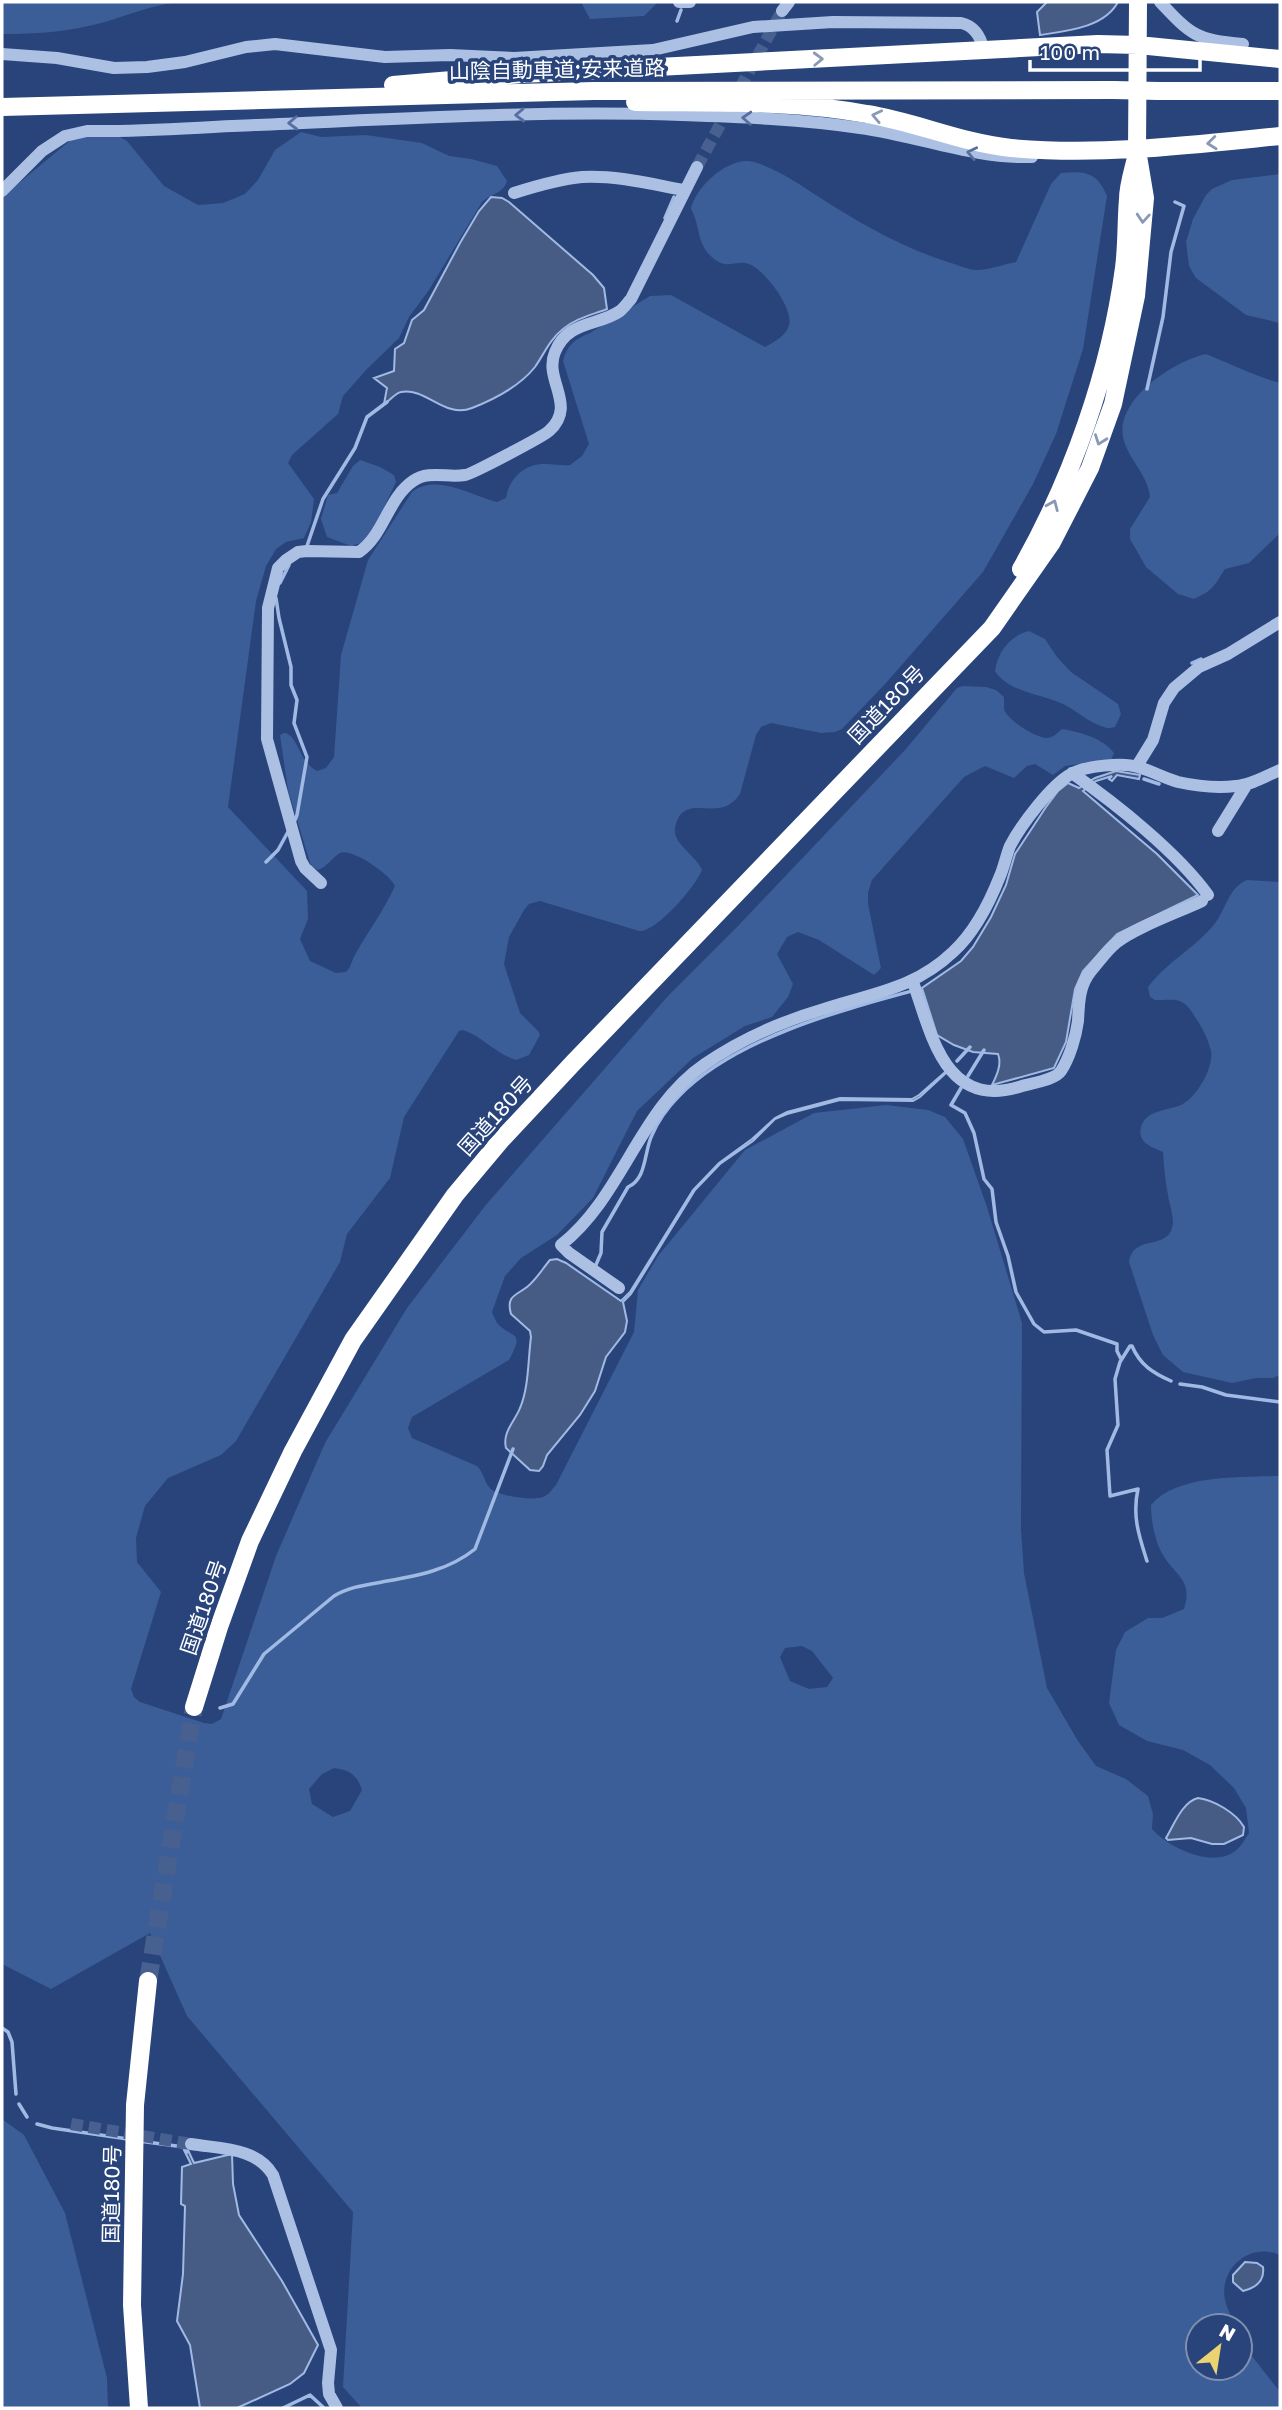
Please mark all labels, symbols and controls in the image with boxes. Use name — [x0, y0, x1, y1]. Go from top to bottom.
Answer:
scale bar — [1030, 28, 1200, 72]
text: 100 m — [1040, 39, 1100, 65]
one-way arrow — [813, 51, 824, 66]
street label: 山陰自動車道;安来道路 — [449, 54, 665, 84]
one-way arrow — [514, 108, 525, 123]
one-way arrow — [871, 109, 883, 124]
one-way arrow — [742, 111, 753, 126]
one-way arrow — [287, 116, 298, 131]
one-way arrow — [1207, 135, 1218, 150]
one-way arrow — [966, 146, 978, 161]
one-way arrow — [1136, 213, 1151, 224]
one-way arrow — [1094, 434, 1108, 446]
one-way arrow — [1045, 500, 1059, 513]
street label: 国道180号 — [842, 659, 930, 749]
street label: 国道180号 — [452, 1070, 538, 1160]
street label: 国道180号 — [175, 1556, 231, 1658]
street label: 国道180号 — [97, 2144, 125, 2244]
north arrow — [1184, 2312, 1254, 2382]
text: N — [1216, 2318, 1240, 2345]

